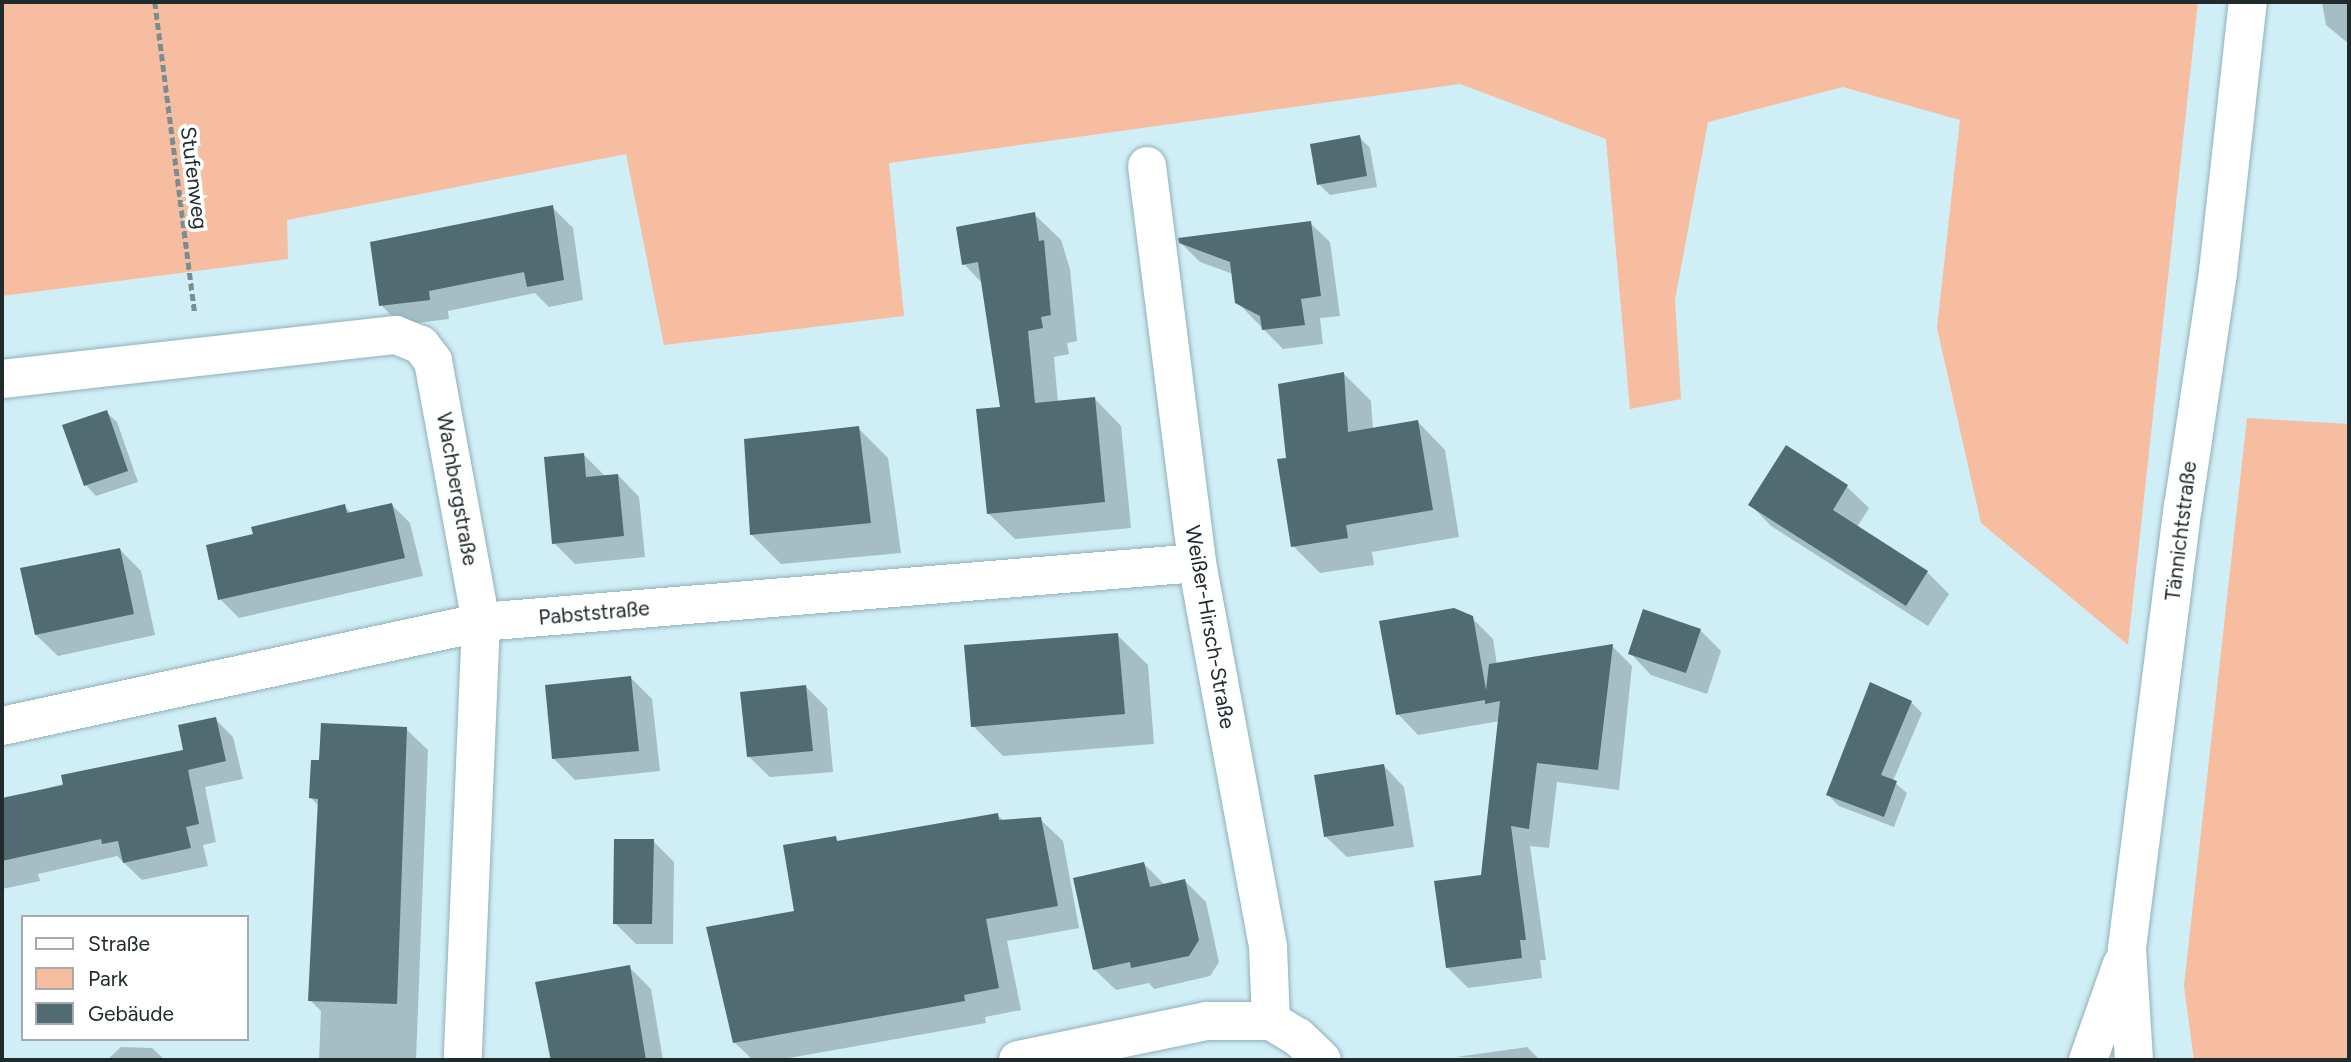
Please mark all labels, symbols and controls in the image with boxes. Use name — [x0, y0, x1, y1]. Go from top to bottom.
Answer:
street label: Stufenweg — [175, 125, 213, 231]
street label: Wachbergstraße — [431, 410, 483, 568]
street label: Tännichtstraße — [2160, 460, 2202, 602]
street label: Weißer-Hirsch-Straße — [1180, 523, 1240, 731]
street label: Pabststraße — [537, 596, 651, 630]
legend — [21, 915, 248, 1041]
text: Straße — [88, 931, 150, 956]
text: Park — [88, 966, 128, 991]
text: Gebäude — [88, 1001, 174, 1026]

